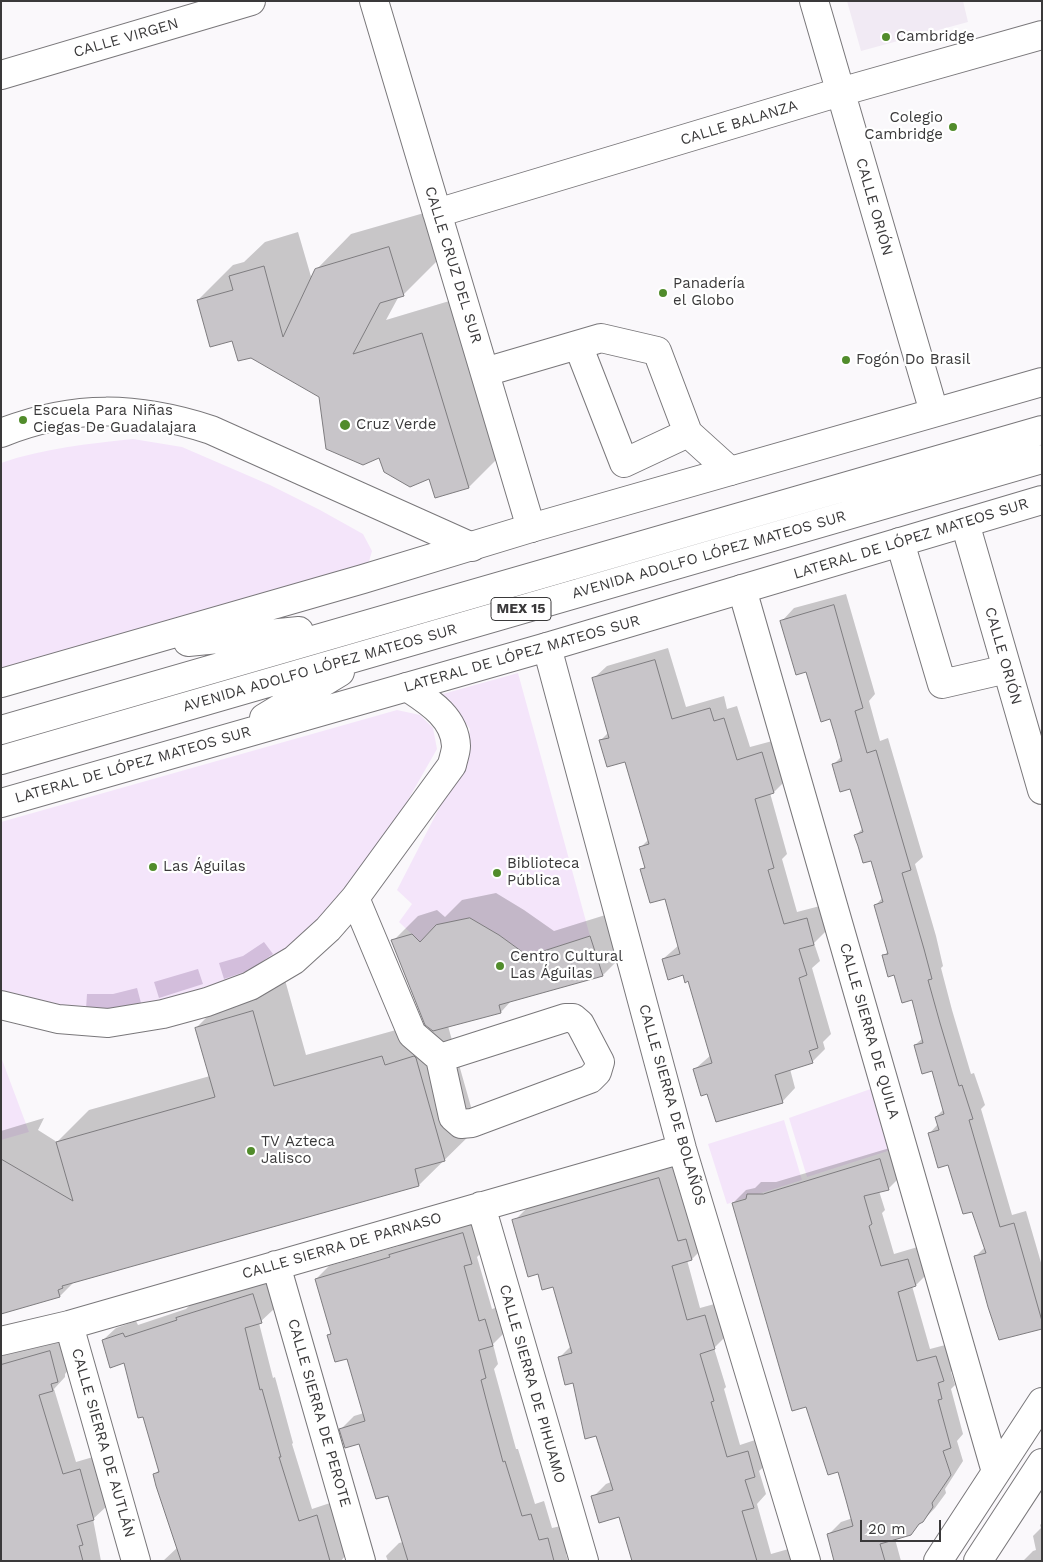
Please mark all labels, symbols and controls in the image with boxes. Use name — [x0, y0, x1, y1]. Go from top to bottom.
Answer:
street label: CALLE VIRGEN — [71, 14, 181, 62]
place label: Cambridge — [896, 28, 975, 46]
marker: Cambridge — [880, 31, 892, 43]
street label: CALLE BALANZA — [678, 97, 800, 149]
place label: Colegio Cambridge — [864, 109, 943, 144]
marker: Colegio Cambridge — [947, 121, 959, 133]
street label: CALLE ORIÓN — [851, 156, 897, 258]
street label: CALLE CRUZ DEL SUR — [421, 184, 485, 346]
place label: Panadería el Globo — [673, 275, 745, 310]
marker: Panadería el Globo — [657, 287, 669, 299]
place label: Fogón Do Brasil — [856, 351, 970, 369]
marker: Fogón Do Brasil — [840, 354, 852, 366]
place label: Escuela Para Niñas Ciegas De Guadalajara — [33, 402, 196, 437]
marker: Escuela Para Niñas Ciegas De Guadalajara — [17, 414, 29, 426]
place label: Cruz Verde — [356, 416, 436, 434]
marker: Cruz Verde — [338, 418, 352, 432]
street label: LATERAL DE LÓPEZ MATEOS SUR — [791, 495, 1031, 583]
street label: AVENIDA ADOLFO LÓPEZ MATEOS SUR — [570, 507, 848, 603]
road number: MEX 15 — [491, 598, 551, 620]
street label: CALLE ORIÓN — [980, 605, 1026, 707]
street label: LATERAL DE LÓPEZ MATEOS SUR — [402, 612, 642, 696]
street label: AVENIDA ADOLFO LÓPEZ MATEOS SUR — [181, 620, 459, 716]
street label: LATERAL DE LÓPEZ MATEOS SUR — [13, 723, 253, 807]
place label: Biblioteca Pública — [507, 855, 579, 890]
place label: Las Águilas — [163, 858, 246, 876]
marker: Las Águilas — [147, 861, 159, 873]
marker: Biblioteca Pública — [491, 867, 503, 879]
street label: CALLE SIERRA DE QUILA — [835, 941, 903, 1121]
place label: Centro Cultural Las Águilas — [510, 948, 623, 983]
marker: Centro Cultural Las Águilas — [494, 960, 506, 972]
street label: CALLE SIERRA DE BOLAÑOS — [635, 1002, 709, 1208]
place label: TV Azteca Jalisco — [261, 1133, 335, 1168]
marker: TV Azteca Jalisco — [245, 1145, 257, 1157]
street label: CALLE SIERRA DE PARNASO — [240, 1209, 444, 1283]
street label: CALLE SIERRA DE PIHUAMO — [495, 1283, 569, 1485]
street label: CALLE SIERRA DE PEROTE — [283, 1317, 355, 1509]
street label: CALLE SIERRA DE AUTLÁN — [67, 1346, 139, 1540]
scale bar — [863, 1510, 944, 1542]
text: 20 m — [868, 1520, 906, 1538]

